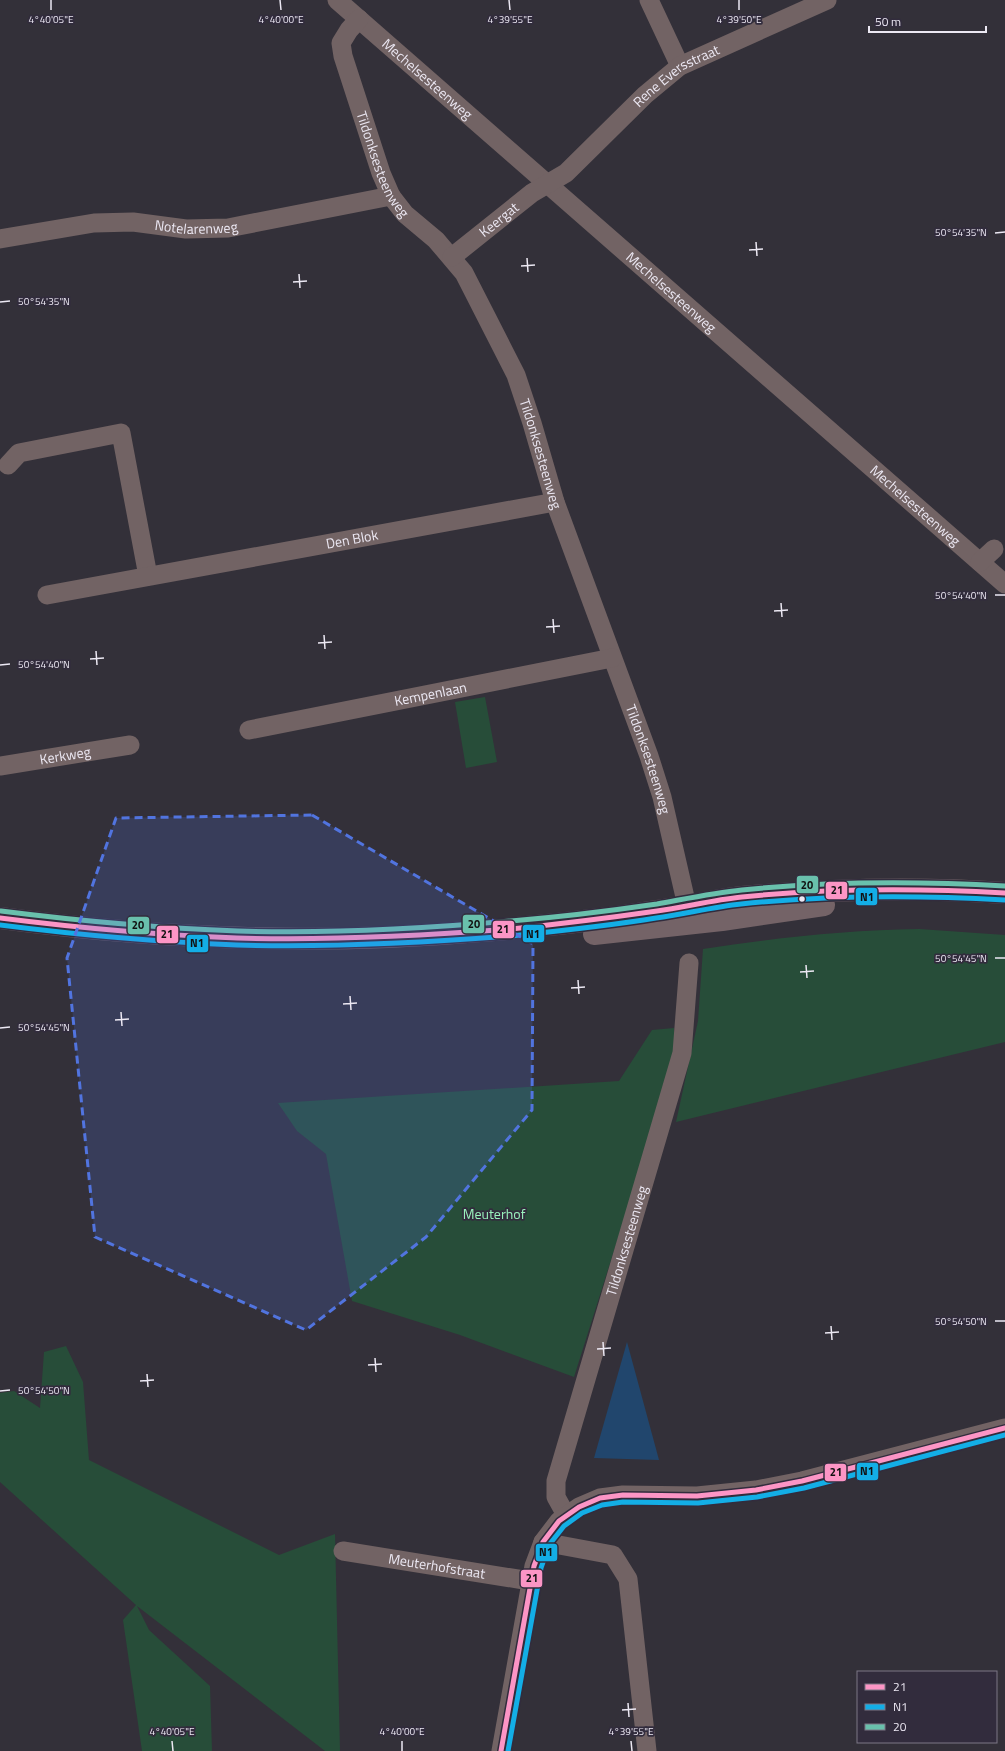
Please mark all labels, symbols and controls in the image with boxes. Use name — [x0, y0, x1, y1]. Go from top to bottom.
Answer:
scale bar — [869, 8, 986, 34]
text: 4°40'05"E — [29, 12, 74, 27]
text: 4°40'00"E — [259, 12, 304, 27]
text: 4°39'55"E — [488, 12, 533, 27]
text: 4°39'50"E — [717, 12, 762, 27]
text: 50 m — [875, 12, 901, 31]
street label: Mechelsesteenweg — [378, 33, 478, 124]
street label: Rene Eversstraat — [628, 39, 723, 112]
street label: Tildonksesteenweg — [352, 108, 415, 222]
street label: Keergat — [474, 197, 523, 242]
street label: Notelarenweg — [154, 214, 239, 239]
text: 50°54'35"N — [935, 225, 987, 240]
street label: Mechelsesteenweg — [622, 246, 722, 337]
text: 50°54'35"N — [18, 294, 70, 309]
street label: Tildonksesteenweg — [515, 396, 568, 512]
street label: Mechelsesteenweg — [866, 460, 965, 551]
street label: Den Blok — [324, 524, 380, 554]
text: 50°54'40"N — [935, 588, 987, 603]
text: 50°54'40"N — [18, 657, 70, 672]
street label: Kempenlaan — [392, 676, 468, 711]
street label: Tildonksesteenweg — [621, 701, 677, 816]
street label: Kerkweg — [38, 741, 92, 769]
line badge: 20 — [796, 875, 819, 894]
text: 20 — [801, 877, 813, 893]
line badge: 21 — [825, 881, 848, 900]
text: 21 — [831, 882, 843, 898]
line badge: N1 — [855, 887, 878, 906]
text: N1 — [860, 889, 874, 905]
unlabelled marker — [797, 894, 807, 904]
line badge: 20 — [462, 914, 485, 934]
line badge: 20 — [127, 916, 150, 935]
text: 20 — [468, 916, 480, 932]
text: 20 — [132, 917, 144, 933]
line badge: 21 — [492, 920, 515, 939]
text: 21 — [497, 921, 509, 937]
line badge: N1 — [522, 924, 545, 943]
line badge: 21 — [156, 925, 179, 944]
text: 21 — [161, 926, 173, 942]
text: N1 — [526, 926, 540, 942]
line badge: N1 — [186, 934, 209, 953]
text: N1 — [190, 935, 204, 951]
text: 50°54'45"N — [935, 951, 987, 966]
text: 50°54'45"N — [18, 1020, 70, 1035]
street label: Tildonksesteenweg — [600, 1183, 652, 1298]
park label: Meuterhof — [463, 1203, 526, 1224]
text: 50°54'50"N — [935, 1314, 987, 1329]
text: 50°54'50"N — [18, 1383, 70, 1398]
line badge: N1 — [856, 1462, 879, 1481]
line badge: 21 — [824, 1463, 847, 1482]
text: N1 — [860, 1463, 874, 1479]
text: 21 — [830, 1464, 842, 1480]
line badge: N1 — [535, 1543, 558, 1562]
text: N1 — [539, 1544, 553, 1560]
street label: Meuterhofstraat — [387, 1547, 487, 1584]
line badge: 21 — [520, 1569, 543, 1588]
text: 21 — [526, 1570, 538, 1586]
legend — [857, 1671, 997, 1743]
text: 21 — [893, 1677, 906, 1696]
text: N1 — [893, 1697, 908, 1716]
text: 20 — [893, 1717, 907, 1736]
text: 4°40'05"E — [150, 1724, 195, 1739]
text: 4°40'00"E — [380, 1724, 425, 1739]
text: 4°39'55"E — [609, 1724, 654, 1739]

